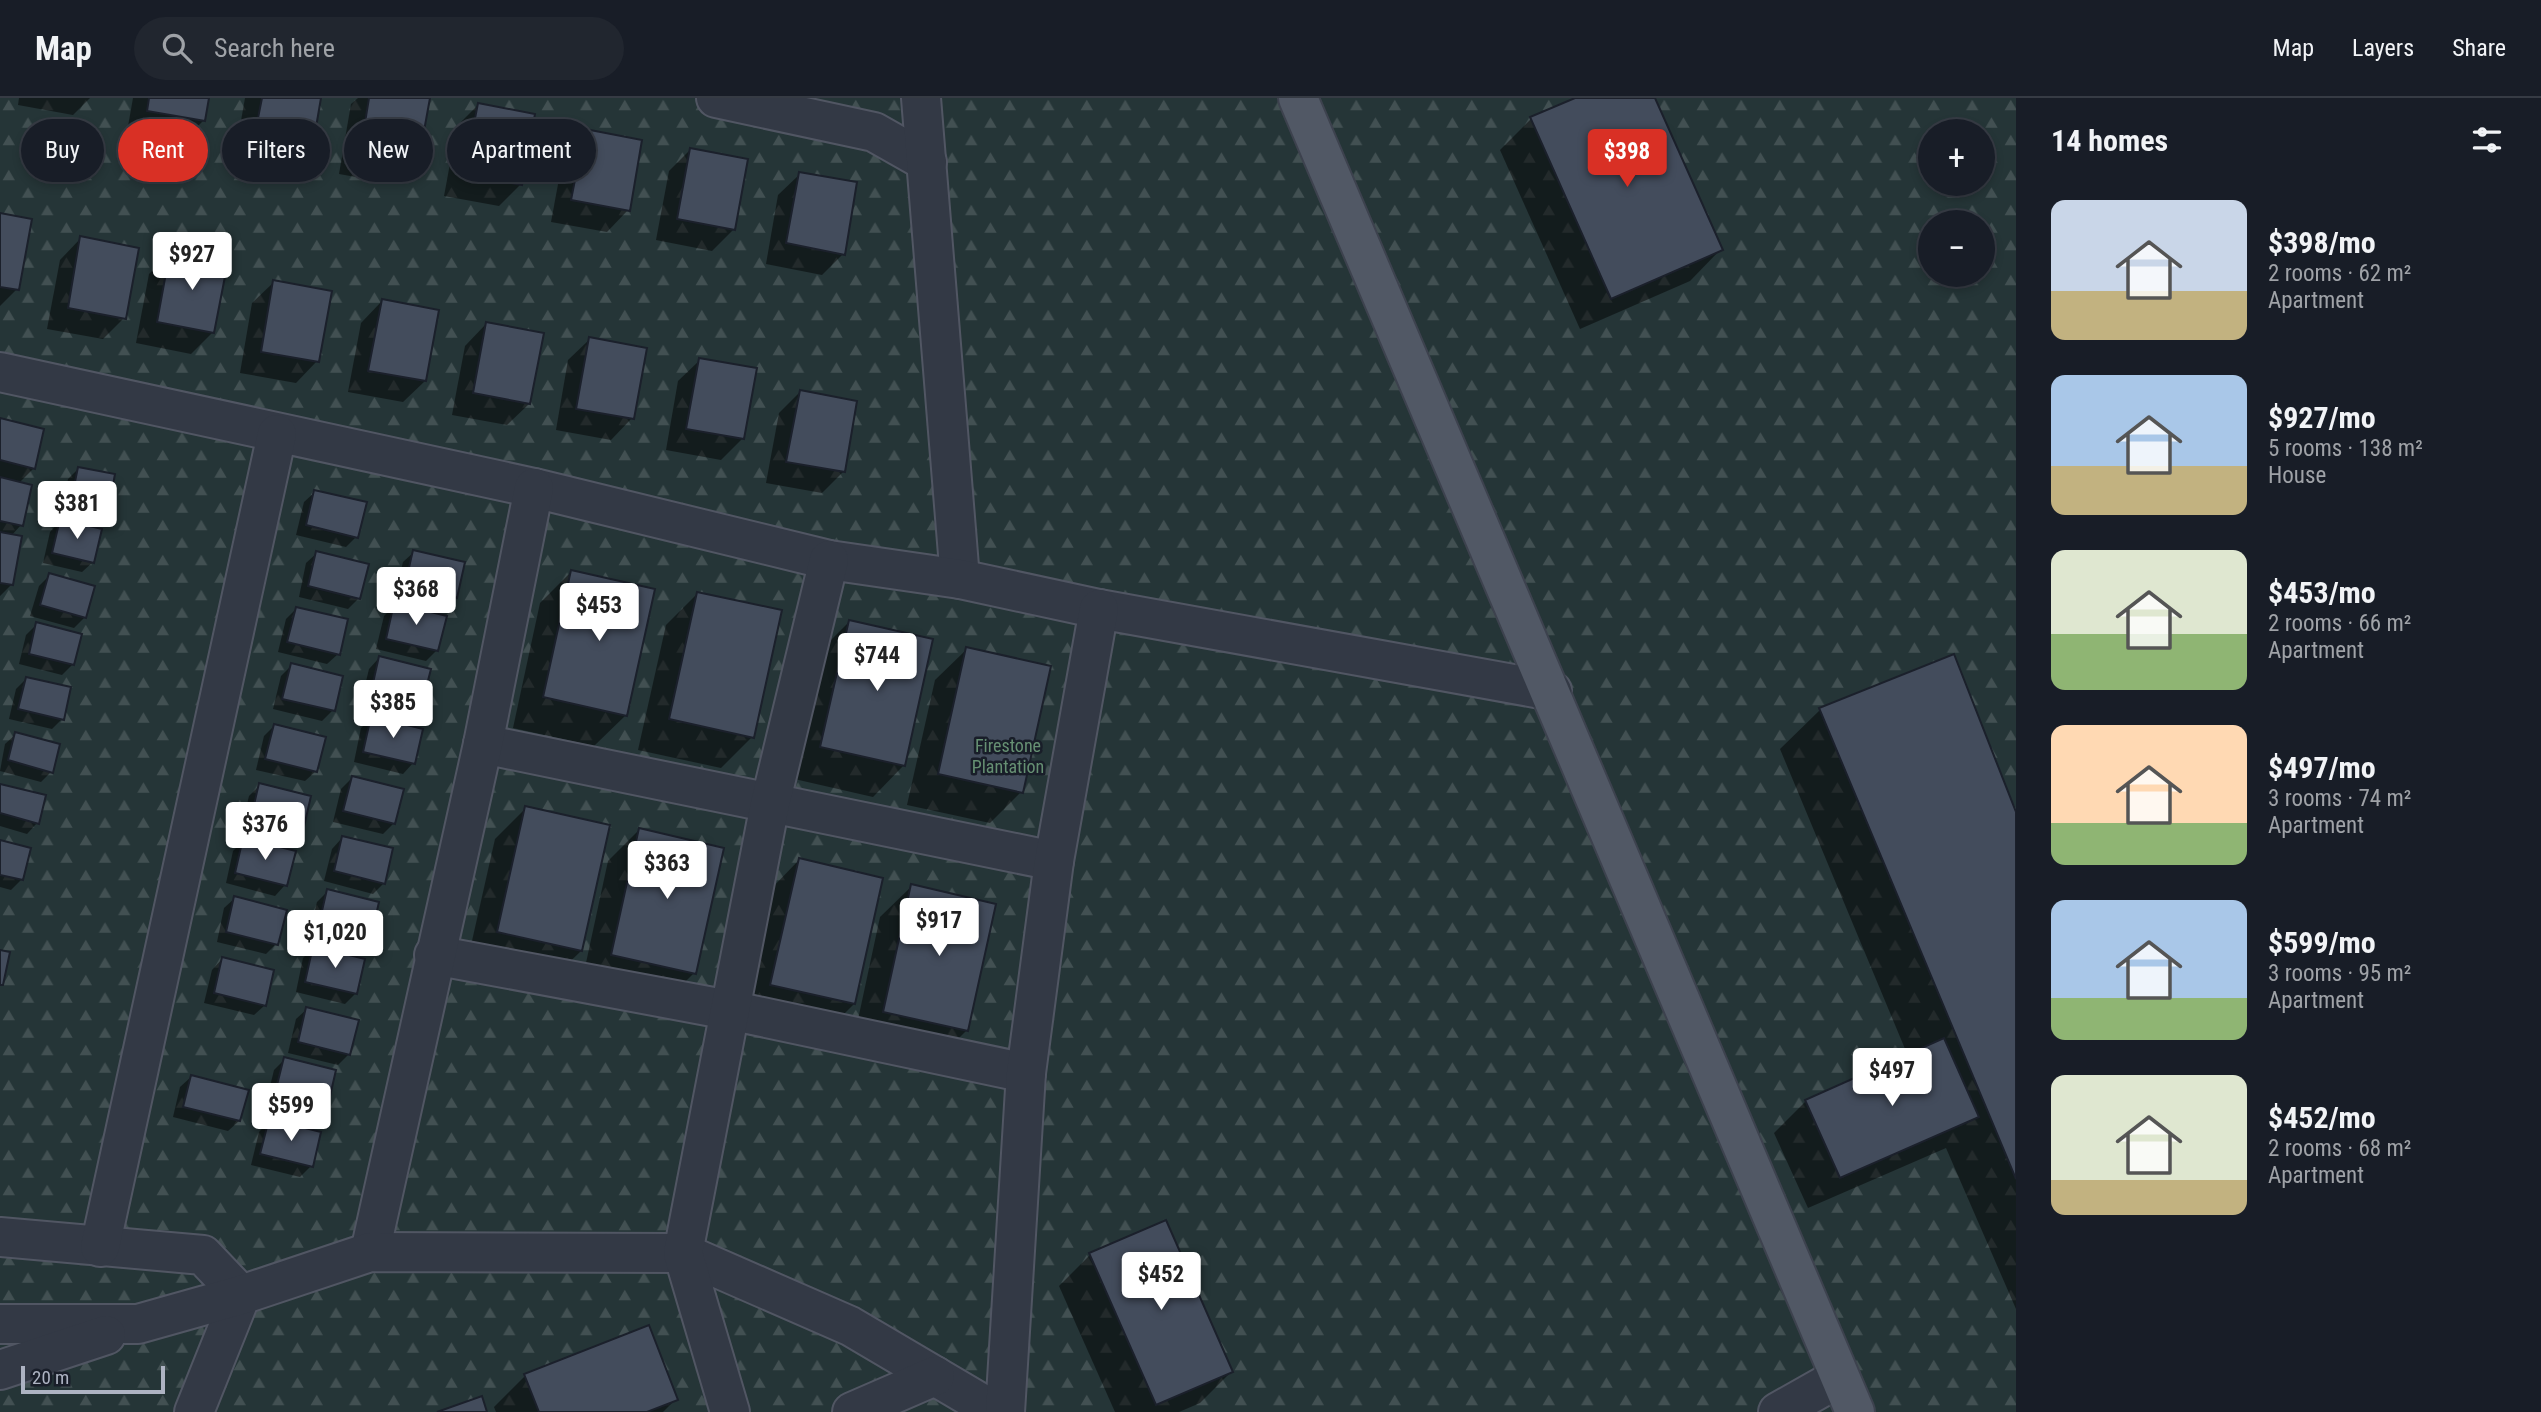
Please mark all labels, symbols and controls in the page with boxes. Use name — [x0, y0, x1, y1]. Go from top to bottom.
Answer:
search box — [134, 17, 624, 80]
text: Map — [35, 29, 92, 68]
icon: search — [158, 29, 196, 67]
text: Search here — [214, 33, 335, 63]
text: Map — [2273, 34, 2314, 62]
text: Layers — [2352, 34, 2414, 62]
text: Share — [2452, 34, 2506, 62]
chip: Buy — [21, 119, 104, 182]
chip: Rent — [118, 119, 208, 182]
chip: Filters — [222, 119, 330, 182]
chip: New — [344, 119, 433, 182]
chip: Apartment — [447, 119, 596, 182]
map controls — [1918, 119, 1995, 287]
button: + — [1918, 119, 1995, 196]
icon: filters — [2468, 121, 2506, 159]
text: 14 homes — [2051, 123, 2168, 158]
pin: $398 — [1586, 130, 1668, 189]
text: $398 — [1604, 138, 1650, 165]
button: − — [1918, 210, 1995, 287]
text: $398/mo — [2268, 225, 2376, 260]
icon: home — [2107, 228, 2191, 312]
pin: $927 — [151, 232, 233, 292]
text: $927 — [169, 241, 215, 268]
text: 2 rooms · 62 m² — [2268, 260, 2411, 287]
text: Apartment — [2268, 287, 2364, 314]
text: $927/mo — [2268, 400, 2376, 435]
icon: home — [2107, 403, 2191, 487]
text: 5 rooms · 138 m² — [2268, 435, 2423, 462]
text: House — [2268, 462, 2326, 489]
pin: $381 — [36, 482, 118, 541]
text: $381 — [54, 490, 100, 517]
pin: $368 — [375, 568, 457, 627]
text: $453/mo — [2268, 575, 2376, 610]
text: $368 — [393, 576, 439, 603]
icon: home — [2107, 578, 2191, 662]
pin: $453 — [558, 584, 640, 643]
text: $453 — [576, 592, 622, 619]
text: 2 rooms · 66 m² — [2268, 610, 2411, 637]
pin: $744 — [836, 634, 918, 693]
text: Apartment — [2268, 637, 2364, 664]
text: $744 — [854, 642, 900, 669]
pin: $385 — [352, 680, 434, 740]
text: $385 — [370, 689, 416, 716]
park label: Firestone Plantation — [972, 735, 1044, 777]
text: $497/mo — [2268, 750, 2376, 785]
icon: home — [2107, 753, 2191, 837]
text: 3 rooms · 74 m² — [2268, 785, 2411, 812]
pin: $376 — [224, 802, 306, 862]
text: $376 — [242, 811, 288, 838]
text: Apartment — [2268, 812, 2364, 839]
pin: $363 — [626, 842, 708, 901]
text: $363 — [644, 850, 690, 877]
pin: $917 — [898, 898, 980, 958]
text: $917 — [916, 907, 962, 934]
pin: $1,020 — [278, 910, 392, 970]
text: $1,020 — [303, 919, 367, 946]
text: $599/mo — [2268, 925, 2376, 960]
icon: home — [2107, 928, 2191, 1012]
text: 3 rooms · 95 m² — [2268, 960, 2411, 987]
text: Apartment — [2268, 987, 2364, 1014]
pin: $497 — [1851, 1048, 1933, 1108]
text: $497 — [1869, 1057, 1915, 1084]
pin: $599 — [250, 1084, 332, 1143]
text: $599 — [268, 1092, 314, 1119]
text: $452/mo — [2268, 1100, 2376, 1135]
icon: home — [2107, 1103, 2191, 1187]
text: 2 rooms · 68 m² — [2268, 1135, 2411, 1162]
text: Apartment — [2268, 1162, 2364, 1189]
pin: $452 — [1120, 1252, 1202, 1312]
text: $452 — [1138, 1261, 1184, 1288]
scale bar — [21, 1363, 164, 1395]
text: 20 m — [32, 1366, 69, 1389]

